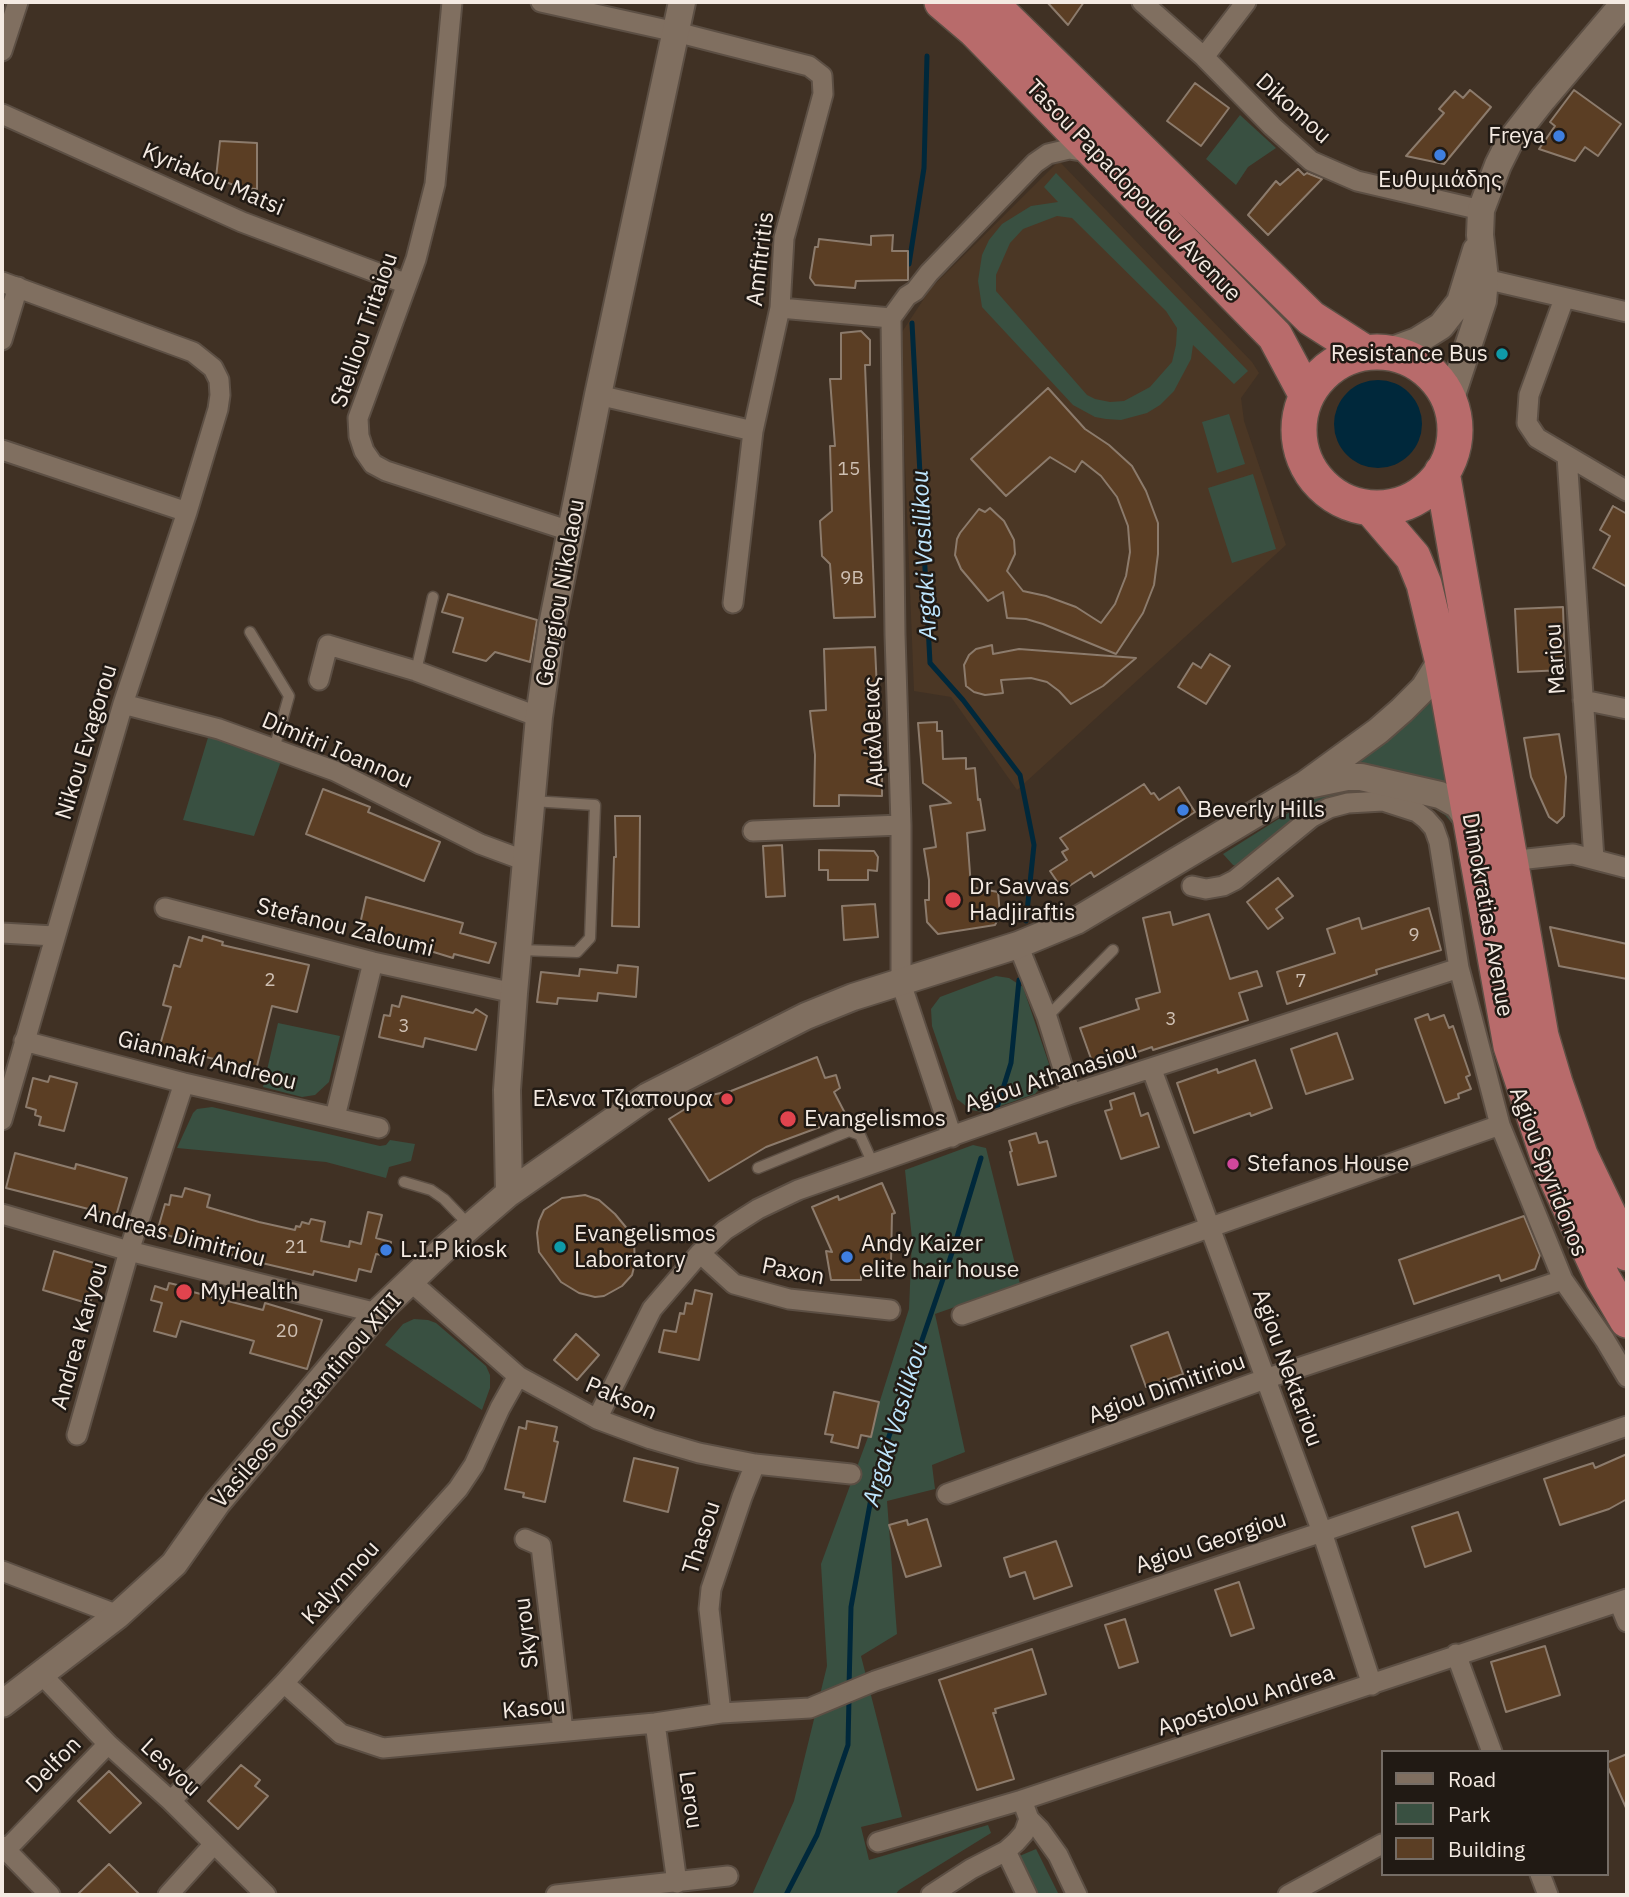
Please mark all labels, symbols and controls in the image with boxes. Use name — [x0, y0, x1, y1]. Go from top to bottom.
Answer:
street label: Dikomou — [1250, 68, 1336, 150]
street label: Tasou Papadopoulou Avenue — [1020, 74, 1246, 308]
place label: Freya — [1488, 122, 1545, 150]
marker: Freya — [1551, 128, 1567, 144]
street label: Kyriakou Matsi — [138, 138, 288, 222]
marker: Ευθυμιάδης — [1432, 147, 1448, 163]
place label: Ευθυμιάδης — [1378, 166, 1502, 194]
street label: Amfitritis — [742, 210, 780, 308]
street label: Stelliou Tritaiou — [326, 249, 404, 411]
place label: Resistance Bus — [1331, 340, 1488, 368]
marker: Resistance Bus — [1494, 346, 1510, 362]
house number: 15 — [838, 459, 860, 481]
water label: Argaki Vasilikou — [906, 469, 944, 641]
street label: Georgiou Nikolaou — [531, 497, 591, 689]
house number: 9B — [840, 568, 864, 590]
street label: Mariou — [1540, 623, 1572, 695]
street label: Nikou Evagorou — [50, 661, 124, 823]
street label: Αμάλθειας — [858, 676, 890, 788]
street label: Dimitri Ioannou — [257, 707, 417, 795]
place label: Beverly Hills — [1197, 796, 1325, 824]
marker: Beverly Hills — [1175, 802, 1191, 818]
street label: Dimokratias Avenue — [1455, 811, 1519, 1019]
place label: Dr Savvas Hadjiraftis — [969, 873, 1075, 927]
marker: Dr Savvas Hadjiraftis — [943, 890, 963, 910]
street label: Stefanou Zaloumi — [253, 893, 437, 963]
house number: 9 — [1408, 925, 1420, 947]
house number: 2 — [264, 970, 276, 992]
house number: 7 — [1295, 971, 1307, 993]
house number: 3 — [1165, 1009, 1177, 1031]
house number: 3 — [398, 1016, 410, 1038]
street label: Giannaki Andreou — [115, 1025, 299, 1097]
street label: Agiou Athanasiou — [961, 1037, 1141, 1119]
street label: Agiou Spyridonos — [1503, 1083, 1593, 1261]
place label: Ελενα Τζιαπουρα — [533, 1085, 713, 1113]
marker: Ελενα Τζιαπουρα — [719, 1091, 735, 1107]
place label: Evangelismos — [804, 1105, 946, 1133]
marker: Evangelismos — [778, 1109, 798, 1129]
place label: Stefanos House — [1247, 1150, 1409, 1178]
marker: Stefanos House — [1225, 1156, 1241, 1172]
street label: Andreas Dimitriou — [81, 1199, 269, 1273]
place label: Evangelismos Laboratory — [574, 1220, 716, 1274]
place label: Andy Kaizer elite hair house — [861, 1230, 1019, 1284]
place label: L.I.P kiosk — [400, 1236, 507, 1264]
house number: 21 — [285, 1237, 307, 1259]
marker: Evangelismos Laboratory — [552, 1239, 568, 1255]
marker: L.I.P kiosk — [378, 1242, 394, 1258]
marker: Andy Kaizer elite hair house — [839, 1249, 855, 1265]
street label: Paxon — [759, 1252, 827, 1292]
street label: Andrea Karyou — [46, 1259, 114, 1413]
place label: MyHealth — [200, 1278, 299, 1306]
marker: MyHealth — [174, 1282, 194, 1302]
street label: Agiou Nektariou — [1246, 1286, 1328, 1450]
street label: Vasileos Constantinou XIII — [206, 1288, 408, 1514]
house number: 20 — [276, 1321, 298, 1343]
water label: Argaki Vasilikou — [857, 1338, 935, 1510]
street label: Agiou Dimitiriou — [1085, 1348, 1249, 1430]
street label: Pakson — [581, 1372, 661, 1426]
street label: Thasou — [677, 1498, 727, 1578]
street label: Agiou Georgiou — [1132, 1506, 1290, 1580]
street label: Kalymnou — [296, 1535, 386, 1631]
street label: Skyrou — [509, 1596, 545, 1670]
street label: Apostolou Andrea — [1154, 1659, 1338, 1743]
street label: Kasou — [501, 1692, 567, 1726]
street label: Delfon — [21, 1731, 87, 1799]
street label: Lesvou — [134, 1733, 206, 1803]
legend — [1380, 1750, 1608, 1876]
text: Road — [1448, 1765, 1496, 1793]
street label: Lerou — [672, 1769, 708, 1831]
text: Park — [1448, 1800, 1491, 1828]
text: Building — [1448, 1835, 1525, 1863]

